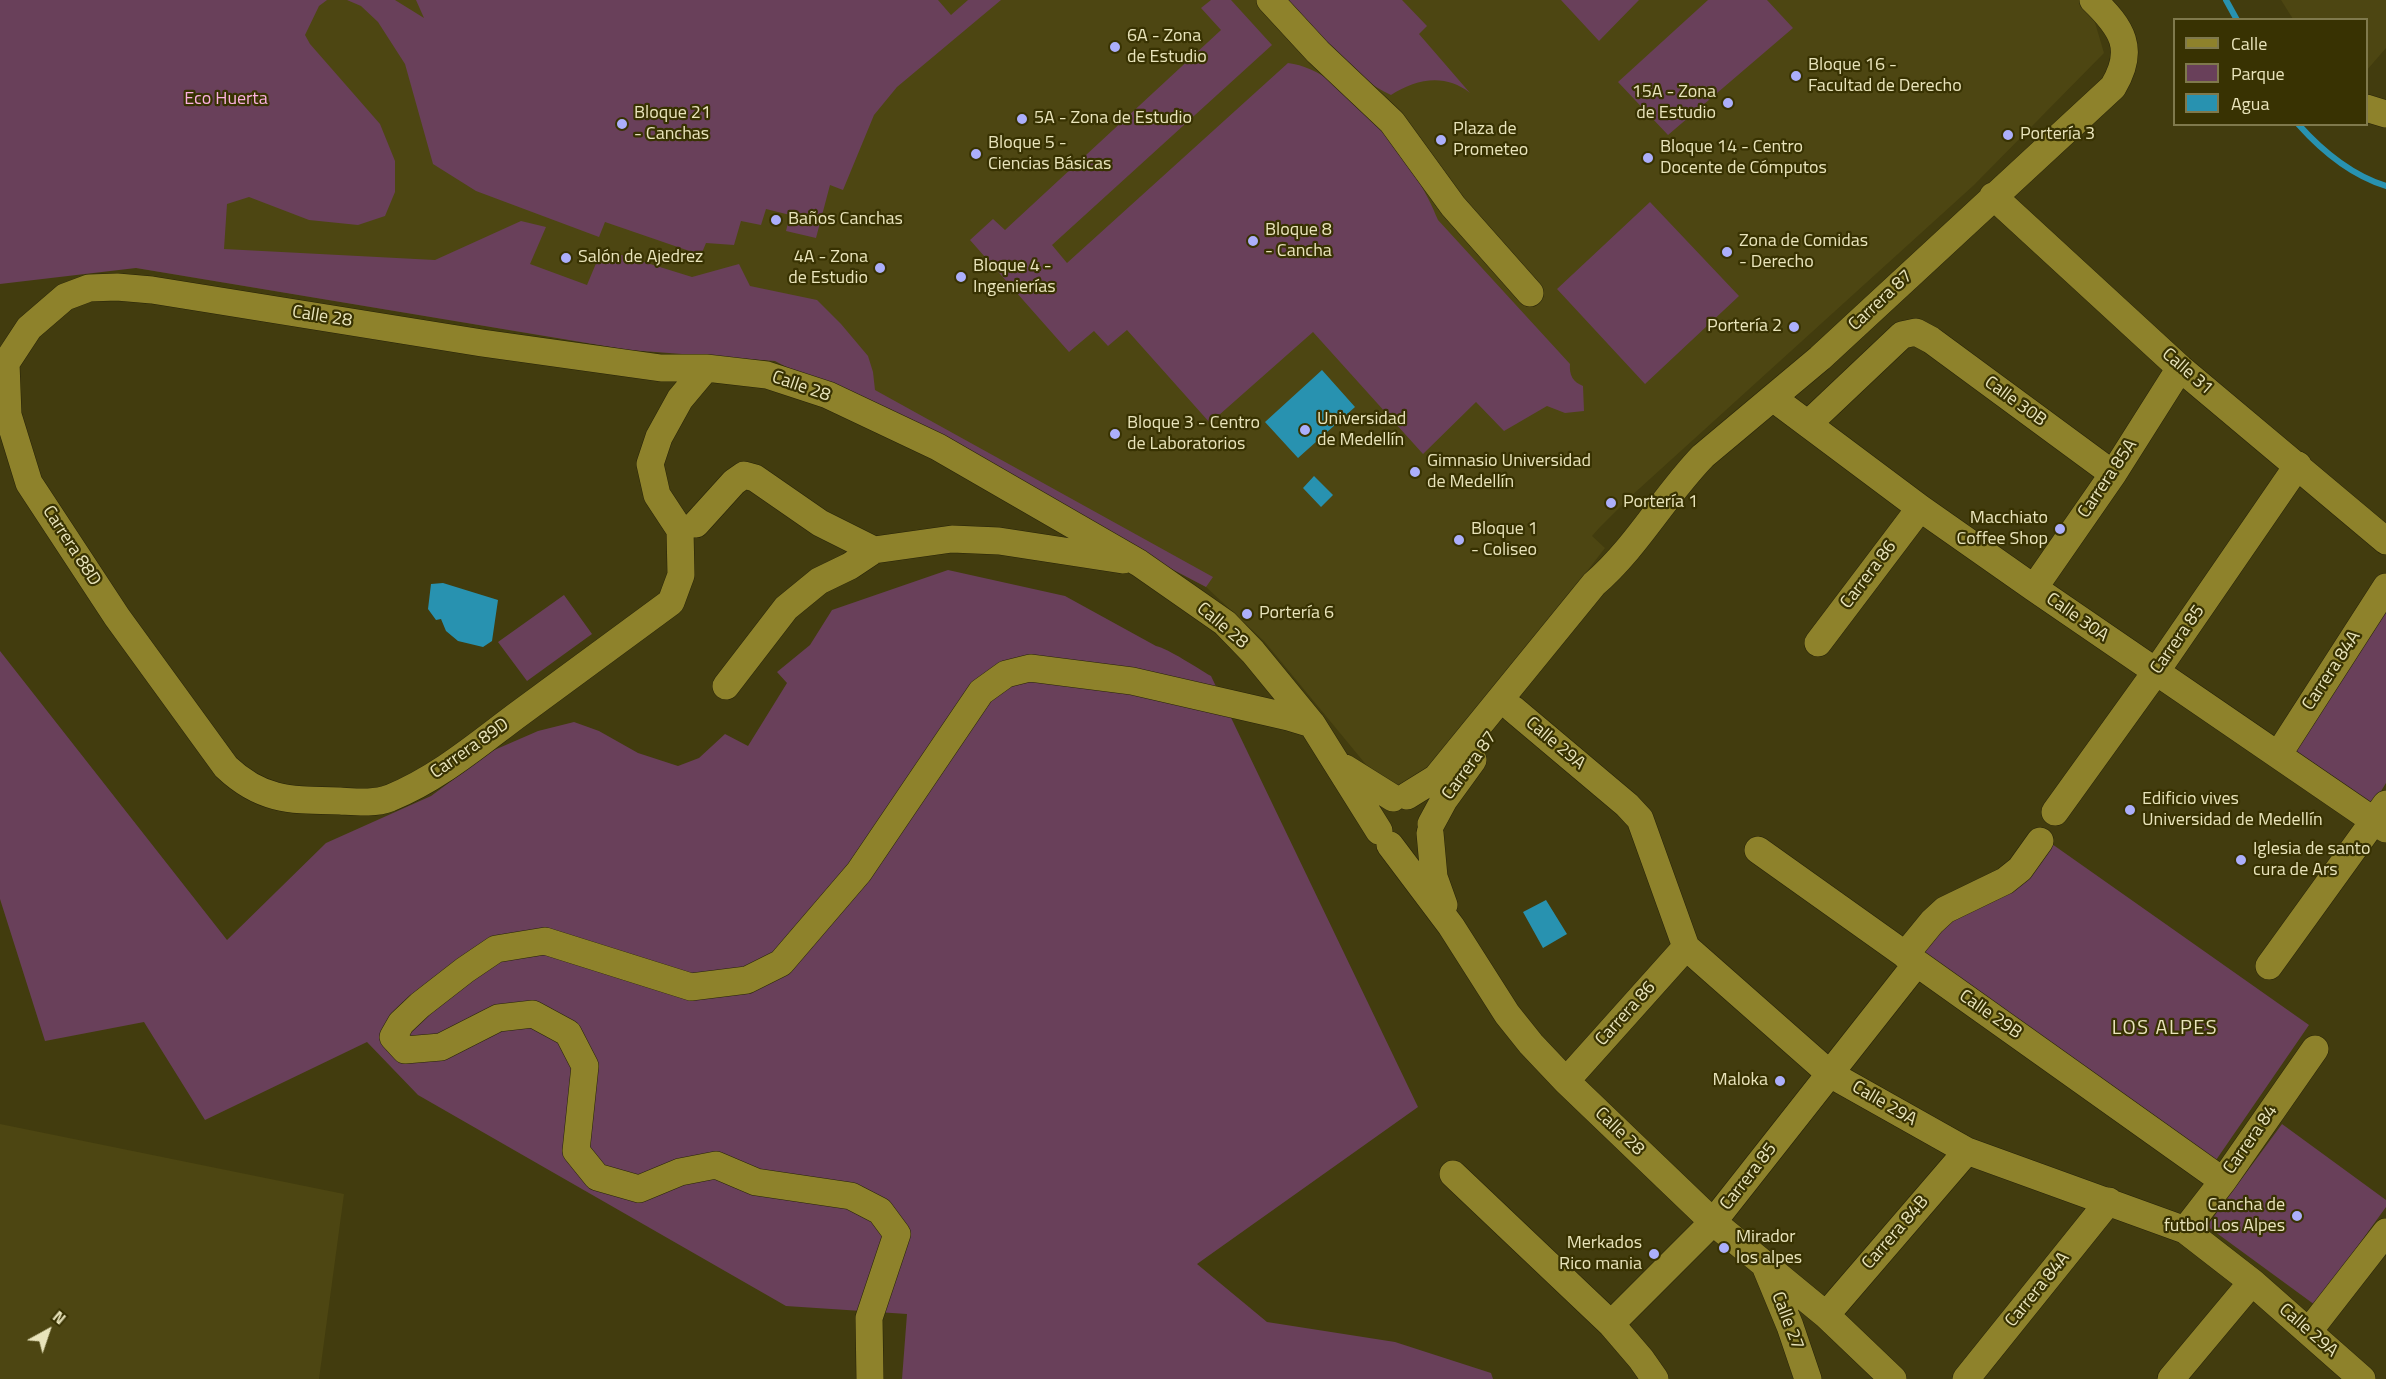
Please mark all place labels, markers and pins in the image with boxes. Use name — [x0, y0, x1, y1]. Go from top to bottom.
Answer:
place label: 6A - Zona de Estudio — [1127, 26, 1207, 68]
marker: 6A - Zona de Estudio — [1108, 40, 1122, 54]
place label: Bloque 16 - Facultad de Derecho — [1808, 55, 1962, 98]
marker: Bloque 16 - Facultad de Derecho — [1789, 69, 1803, 83]
place label: 15A - Zona de Estudio — [1632, 82, 1716, 124]
marker: 15A - Zona de Estudio — [1721, 96, 1735, 110]
place label: Bloque 21 - Canchas — [634, 103, 711, 146]
place label: 5A - Zona de Estudio — [1034, 108, 1192, 130]
marker: 5A - Zona de Estudio — [1015, 112, 1029, 126]
marker: Bloque 21 - Canchas — [615, 117, 629, 131]
place label: Plaza de Prometeo — [1453, 119, 1528, 162]
place label: Portería 3 — [2020, 124, 2095, 146]
marker: Portería 3 — [2001, 128, 2015, 142]
place label: Bloque 5 - Ciencias Básicas — [988, 133, 1111, 176]
marker: Plaza de Prometeo — [1434, 133, 1448, 147]
place label: Bloque 14 - Centro Docente de Cómputos — [1660, 137, 1827, 180]
marker: Bloque 5 - Ciencias Básicas — [969, 147, 983, 161]
marker: Bloque 14 - Centro Docente de Cómputos — [1641, 151, 1655, 165]
place label: Baños Canchas — [788, 209, 903, 231]
marker: Baños Canchas — [769, 213, 783, 227]
place label: Bloque 8 - Cancha — [1265, 220, 1332, 262]
place label: Zona de Comidas - Derecho — [1739, 231, 1868, 274]
marker: Bloque 8 - Cancha — [1246, 234, 1260, 248]
marker: Zona de Comidas - Derecho — [1720, 245, 1734, 259]
place label: Salón de Ajedrez — [578, 247, 703, 269]
place label: 4A - Zona de Estudio — [788, 247, 868, 290]
marker: Salón de Ajedrez — [559, 251, 573, 265]
place label: Bloque 4 - Ingenierías — [973, 256, 1056, 298]
marker: 4A - Zona de Estudio — [873, 261, 887, 275]
marker: Bloque 4 - Ingenierías — [954, 270, 968, 284]
place label: Portería 2 — [1707, 316, 1782, 338]
marker: Portería 2 — [1787, 320, 1801, 334]
place label: Universidad de Medellín — [1317, 409, 1406, 452]
place label: Bloque 3 - Centro de Laboratorios — [1127, 413, 1260, 456]
marker: Universidad de Medellín — [1298, 423, 1312, 437]
marker: Bloque 3 - Centro de Laboratorios — [1108, 427, 1122, 441]
place label: Gimnasio Universidad de Medellín — [1427, 451, 1591, 494]
marker: Gimnasio Universidad de Medellín — [1408, 465, 1422, 479]
place label: Portería 1 — [1623, 492, 1698, 514]
marker: Portería 1 — [1604, 496, 1618, 510]
place label: Macchiato Coffee Shop — [1957, 508, 2048, 550]
place label: Bloque 1 - Coliseo — [1471, 519, 1538, 562]
marker: Macchiato Coffee Shop — [2053, 522, 2067, 536]
marker: Bloque 1 - Coliseo — [1452, 533, 1466, 547]
place label: Portería 6 — [1259, 603, 1334, 625]
marker: Portería 6 — [1240, 607, 1254, 621]
place label: Edificio vives Universidad de Medellín — [2142, 789, 2323, 832]
marker: Edificio vives Universidad de Medellín — [2123, 803, 2137, 817]
place label: Iglesia de santo cura de Ars — [2253, 839, 2370, 882]
marker: Iglesia de santo cura de Ars — [2234, 853, 2248, 867]
place label: Maloka — [1713, 1070, 1768, 1092]
marker: Maloka — [1773, 1074, 1787, 1088]
place label: Cancha de futbol Los Alpes — [2164, 1195, 2285, 1238]
marker: Cancha de futbol Los Alpes — [2290, 1209, 2304, 1223]
place label: Mirador los alpes — [1736, 1227, 1802, 1270]
place label: Merkados Rico mania — [1559, 1233, 1642, 1276]
marker: Mirador los alpes — [1717, 1241, 1731, 1255]
marker: Merkados Rico mania — [1647, 1247, 1661, 1261]

